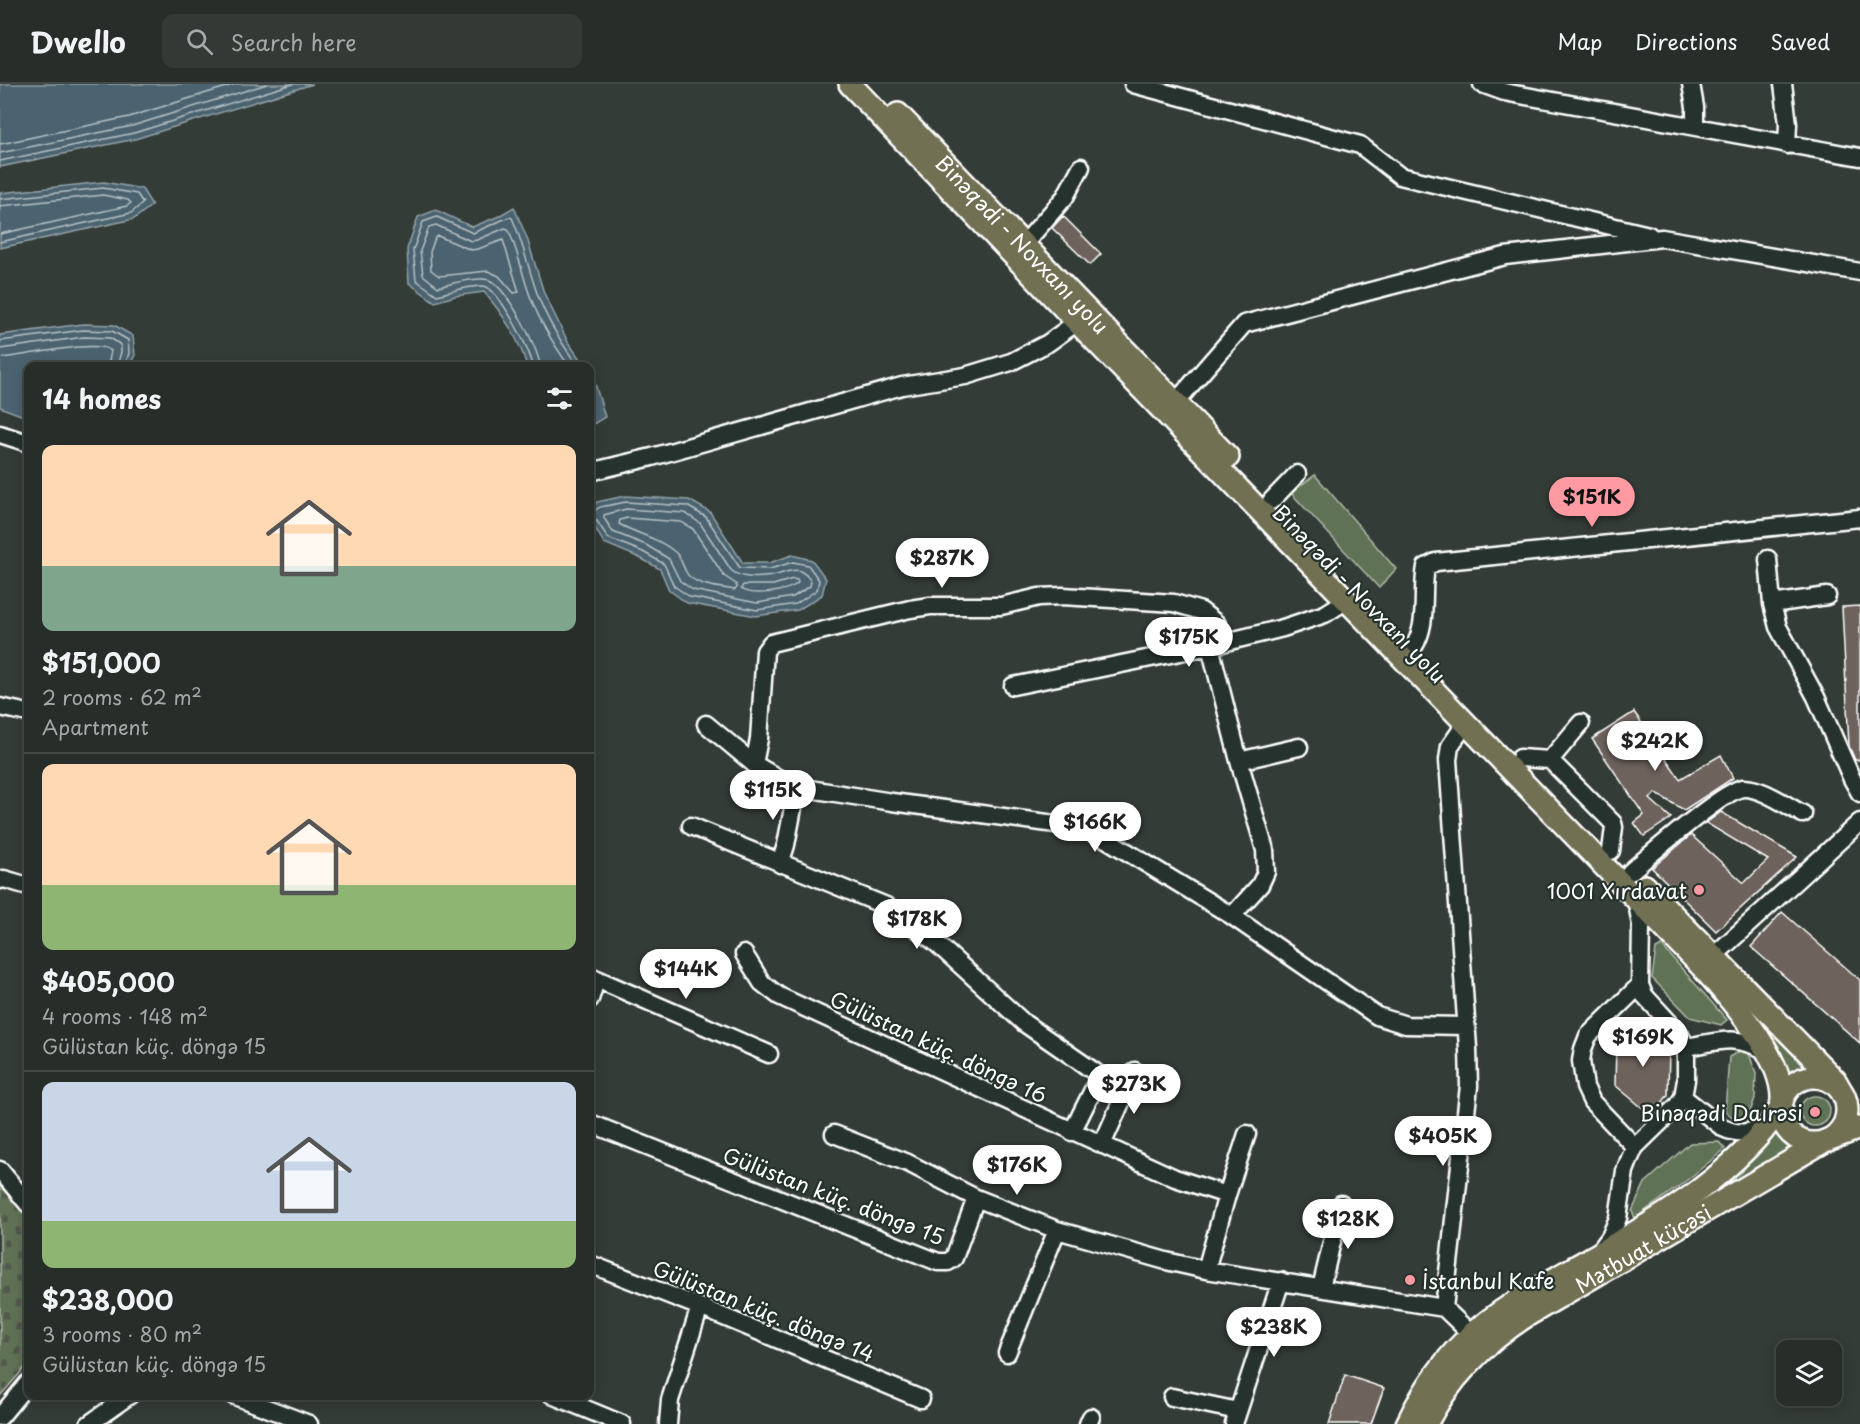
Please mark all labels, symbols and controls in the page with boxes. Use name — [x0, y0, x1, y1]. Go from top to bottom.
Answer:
search box — [162, 14, 582, 68]
text: Dwello — [30, 20, 126, 63]
icon: search — [183, 25, 216, 58]
text: Search here — [231, 25, 357, 58]
text: Map — [1557, 25, 1602, 57]
text: Directions — [1635, 25, 1737, 57]
text: Saved — [1770, 25, 1830, 57]
street label: Binəqədi - Novxanı yolu — [929, 147, 1117, 340]
text: 14 homes — [42, 379, 161, 418]
icon: filters — [543, 382, 576, 415]
pin: $151K — [1550, 477, 1634, 528]
text: $151K — [1563, 481, 1621, 511]
icon: home — [255, 484, 363, 592]
street label: Binəqədi - Novxanı yolu — [1266, 496, 1454, 690]
pin: $287K — [900, 538, 984, 589]
text: $287K — [910, 542, 974, 572]
pin: $175K — [1147, 617, 1231, 668]
text: $175K — [1159, 621, 1219, 651]
text: $151,000 — [42, 643, 161, 682]
text: 2 rooms · 62 m² — [42, 682, 202, 712]
text: Apartment — [42, 712, 149, 742]
pin: $242K — [1613, 721, 1697, 772]
text: $242K — [1621, 725, 1689, 755]
pin: $115K — [731, 770, 815, 821]
text: $115K — [744, 774, 802, 804]
pin: $166K — [1053, 802, 1137, 853]
icon: home — [255, 803, 363, 911]
text: $166K — [1063, 806, 1127, 836]
place label: 1001 Xırdavat — [1547, 874, 1687, 906]
marker: 1001 Xırdavat — [1692, 883, 1706, 897]
pin: $178K — [875, 899, 959, 950]
text: $178K — [887, 903, 947, 933]
pin: $144K — [644, 949, 728, 1000]
text: $144K — [654, 953, 718, 983]
text: $405,000 — [42, 962, 175, 1001]
street label: Gülüstan küç. döngə 16 — [825, 982, 1053, 1110]
text: 4 rooms · 148 m² — [42, 1001, 208, 1031]
pin: $169K — [1601, 1017, 1685, 1068]
text: $169K — [1612, 1021, 1674, 1051]
text: Gülüstan küç. döngə 15 — [42, 1031, 266, 1061]
pin: $273K — [1092, 1064, 1176, 1115]
text: $273K — [1102, 1068, 1166, 1098]
place label: Binəqədi Dairəsi — [1640, 1096, 1803, 1128]
marker: Binəqədi Dairəsi — [1808, 1105, 1822, 1119]
pin: $405K — [1401, 1116, 1485, 1167]
text: $405K — [1409, 1120, 1477, 1150]
icon: home — [255, 1121, 363, 1229]
street label: Gülüstan küç. döngə 15 — [718, 1138, 950, 1252]
pin: $176K — [975, 1145, 1059, 1196]
text: $176K — [987, 1149, 1047, 1179]
street label: Mətbuat küçəsi — [1569, 1195, 1717, 1300]
pin: $128K — [1306, 1199, 1390, 1250]
text: $128K — [1316, 1203, 1380, 1233]
street label: Gülüstan küç. döngə 14 — [648, 1251, 880, 1369]
place label: İstanbul Kafe — [1422, 1264, 1554, 1296]
marker: İstanbul Kafe — [1403, 1273, 1417, 1287]
text: $238,000 — [42, 1280, 173, 1319]
pin: $238K — [1232, 1307, 1316, 1358]
text: $238K — [1240, 1311, 1308, 1341]
text: 3 rooms · 80 m² — [42, 1319, 202, 1349]
map controls — [1776, 1340, 1842, 1406]
button: layers — [1776, 1340, 1842, 1406]
text: Gülüstan küç. döngə 15 — [42, 1349, 266, 1379]

